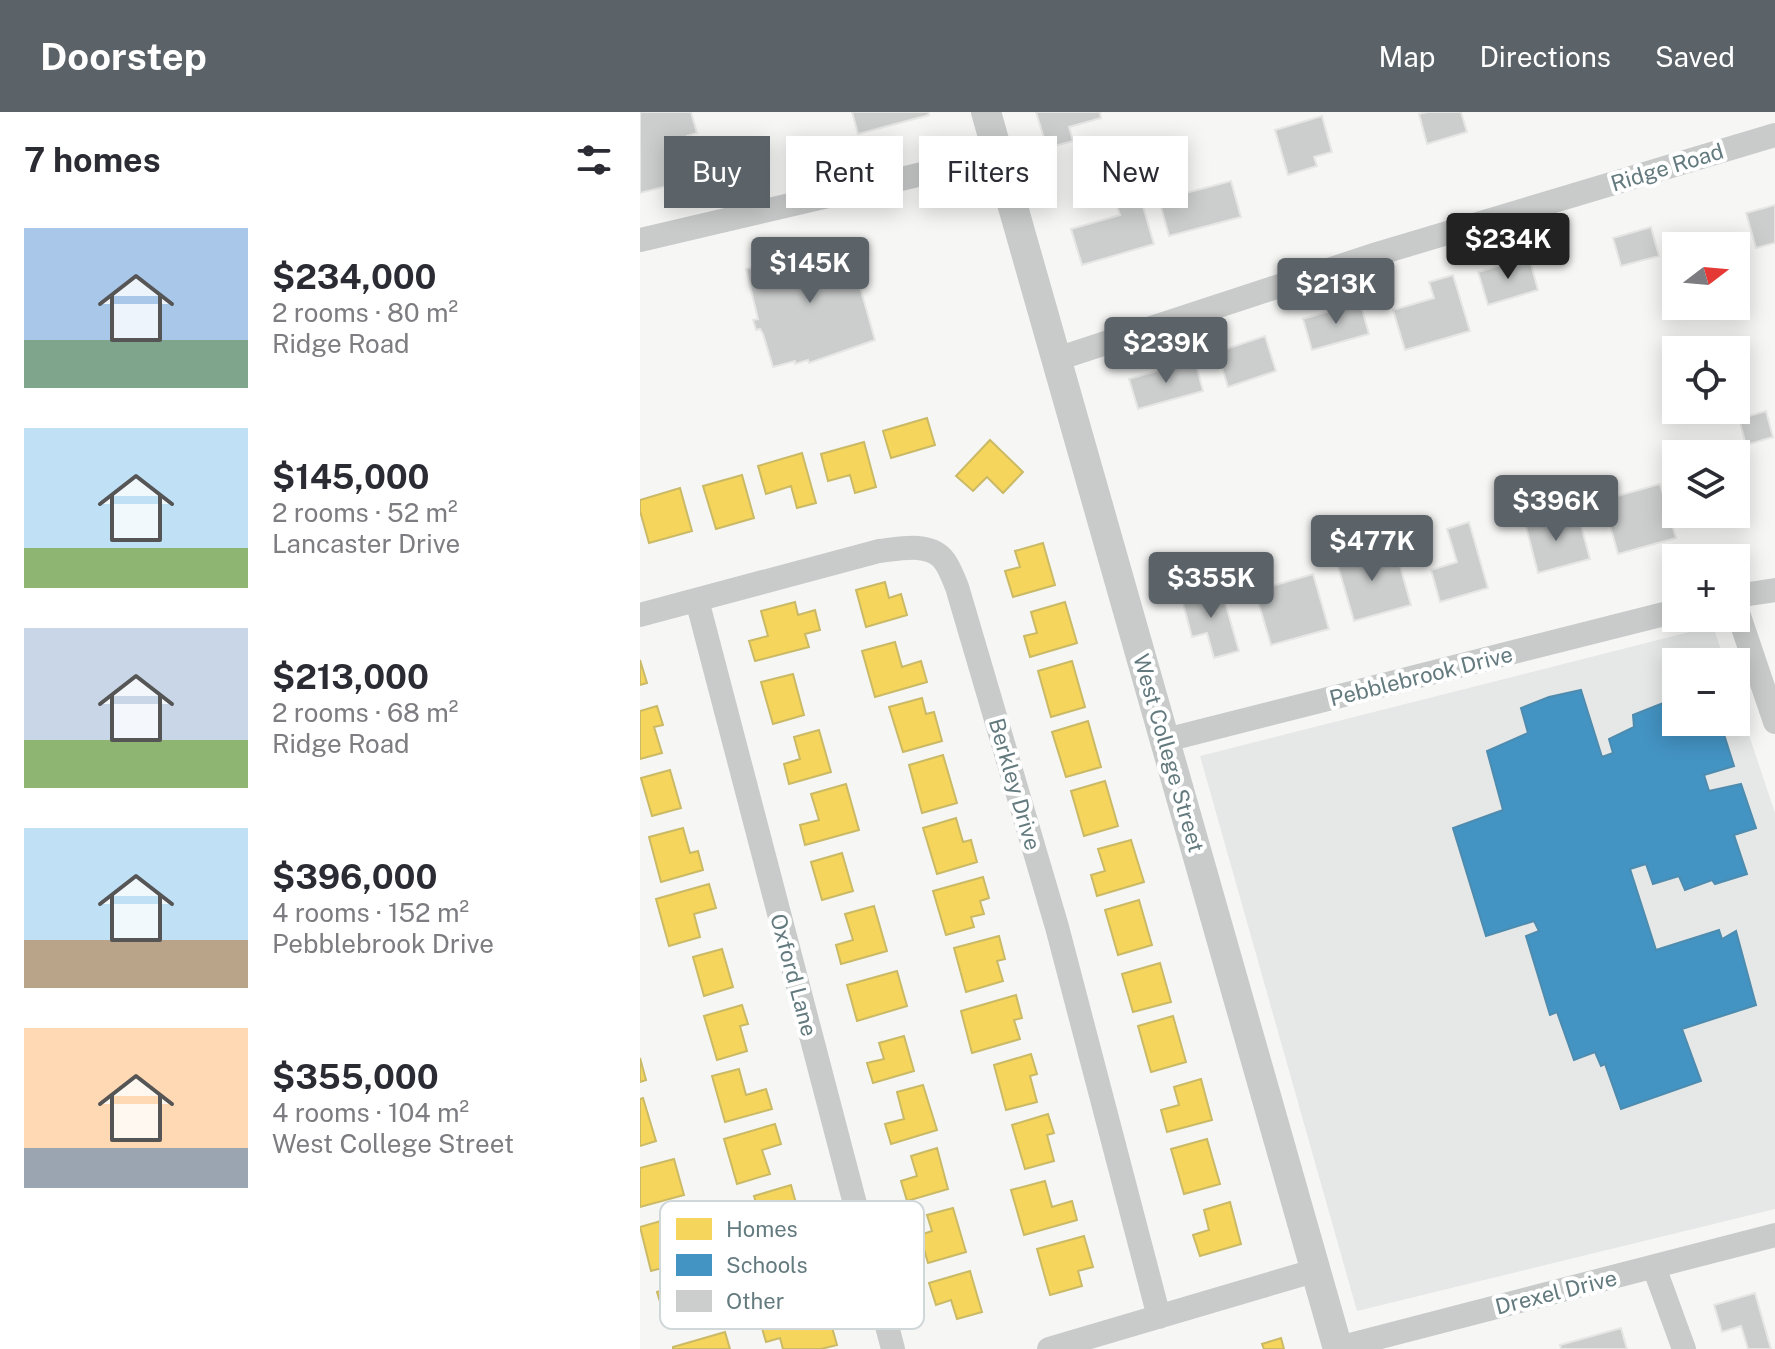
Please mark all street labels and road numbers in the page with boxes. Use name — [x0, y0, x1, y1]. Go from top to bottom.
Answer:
street label: Ridge Road — [1608, 138, 1726, 196]
street label: Pebblebrook Drive — [1327, 641, 1515, 711]
street label: West College Street — [1128, 651, 1210, 855]
street label: Berkley Drive — [984, 715, 1046, 853]
street label: Oxford Lane — [765, 911, 823, 1039]
street label: Drexel Drive — [1492, 1264, 1620, 1320]

